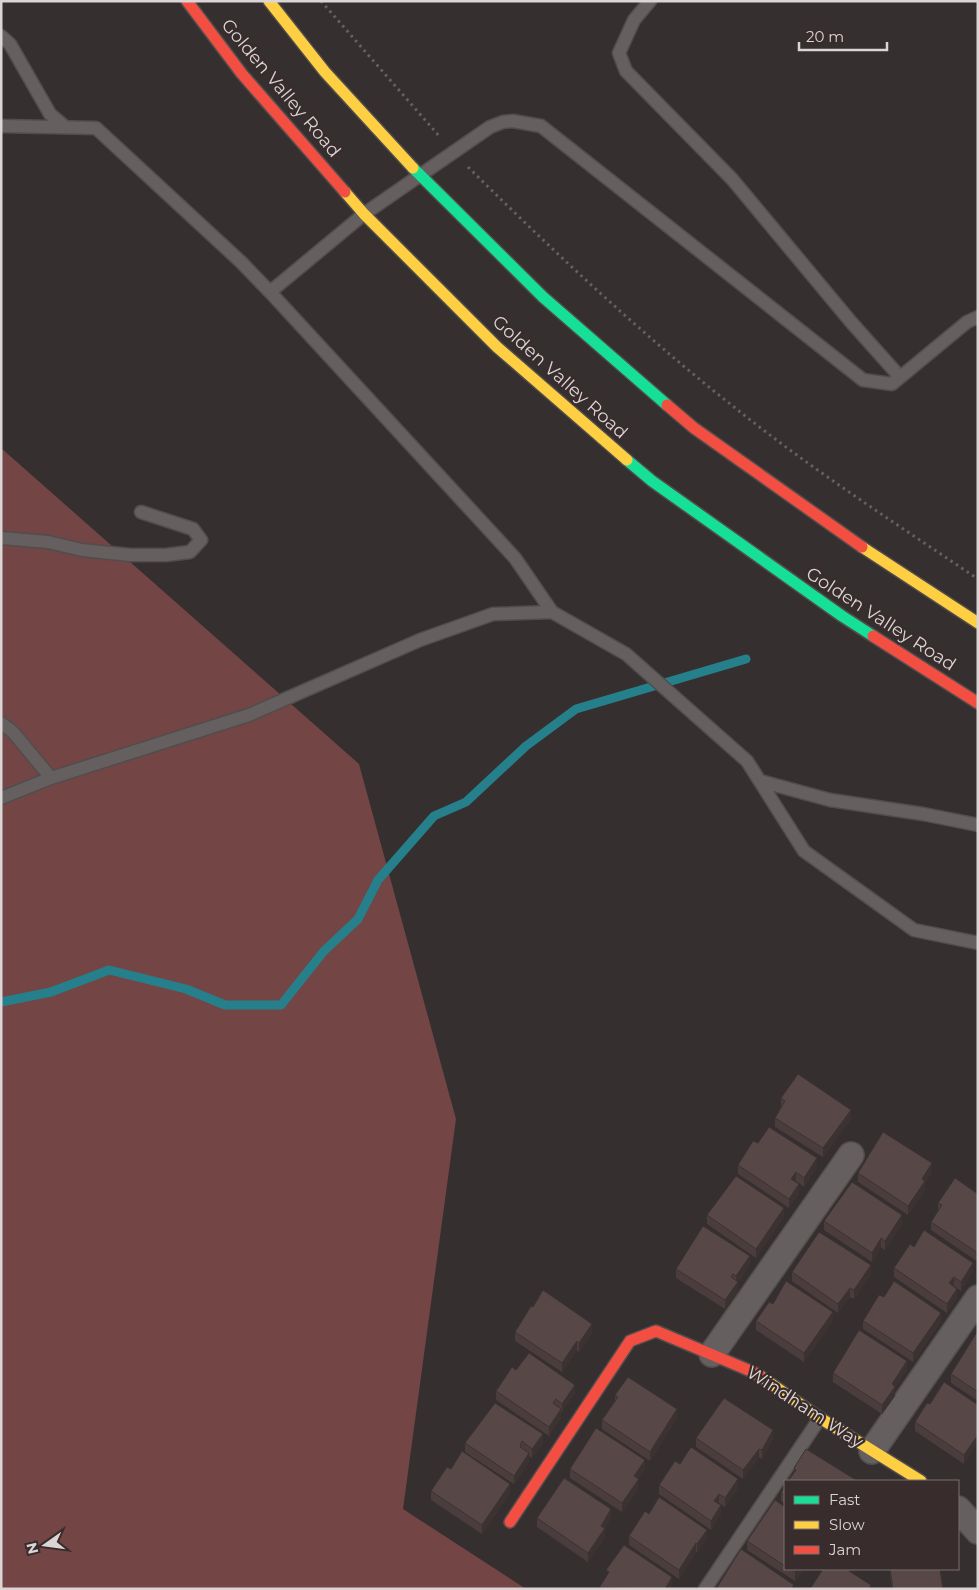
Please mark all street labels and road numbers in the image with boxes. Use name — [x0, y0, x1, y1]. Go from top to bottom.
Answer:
street label: Golden Valley Road — [217, 14, 345, 162]
street label: Golden Valley Road — [488, 311, 632, 443]
street label: Golden Valley Road — [802, 562, 960, 676]
street label: Windham Way — [743, 1361, 868, 1453]

